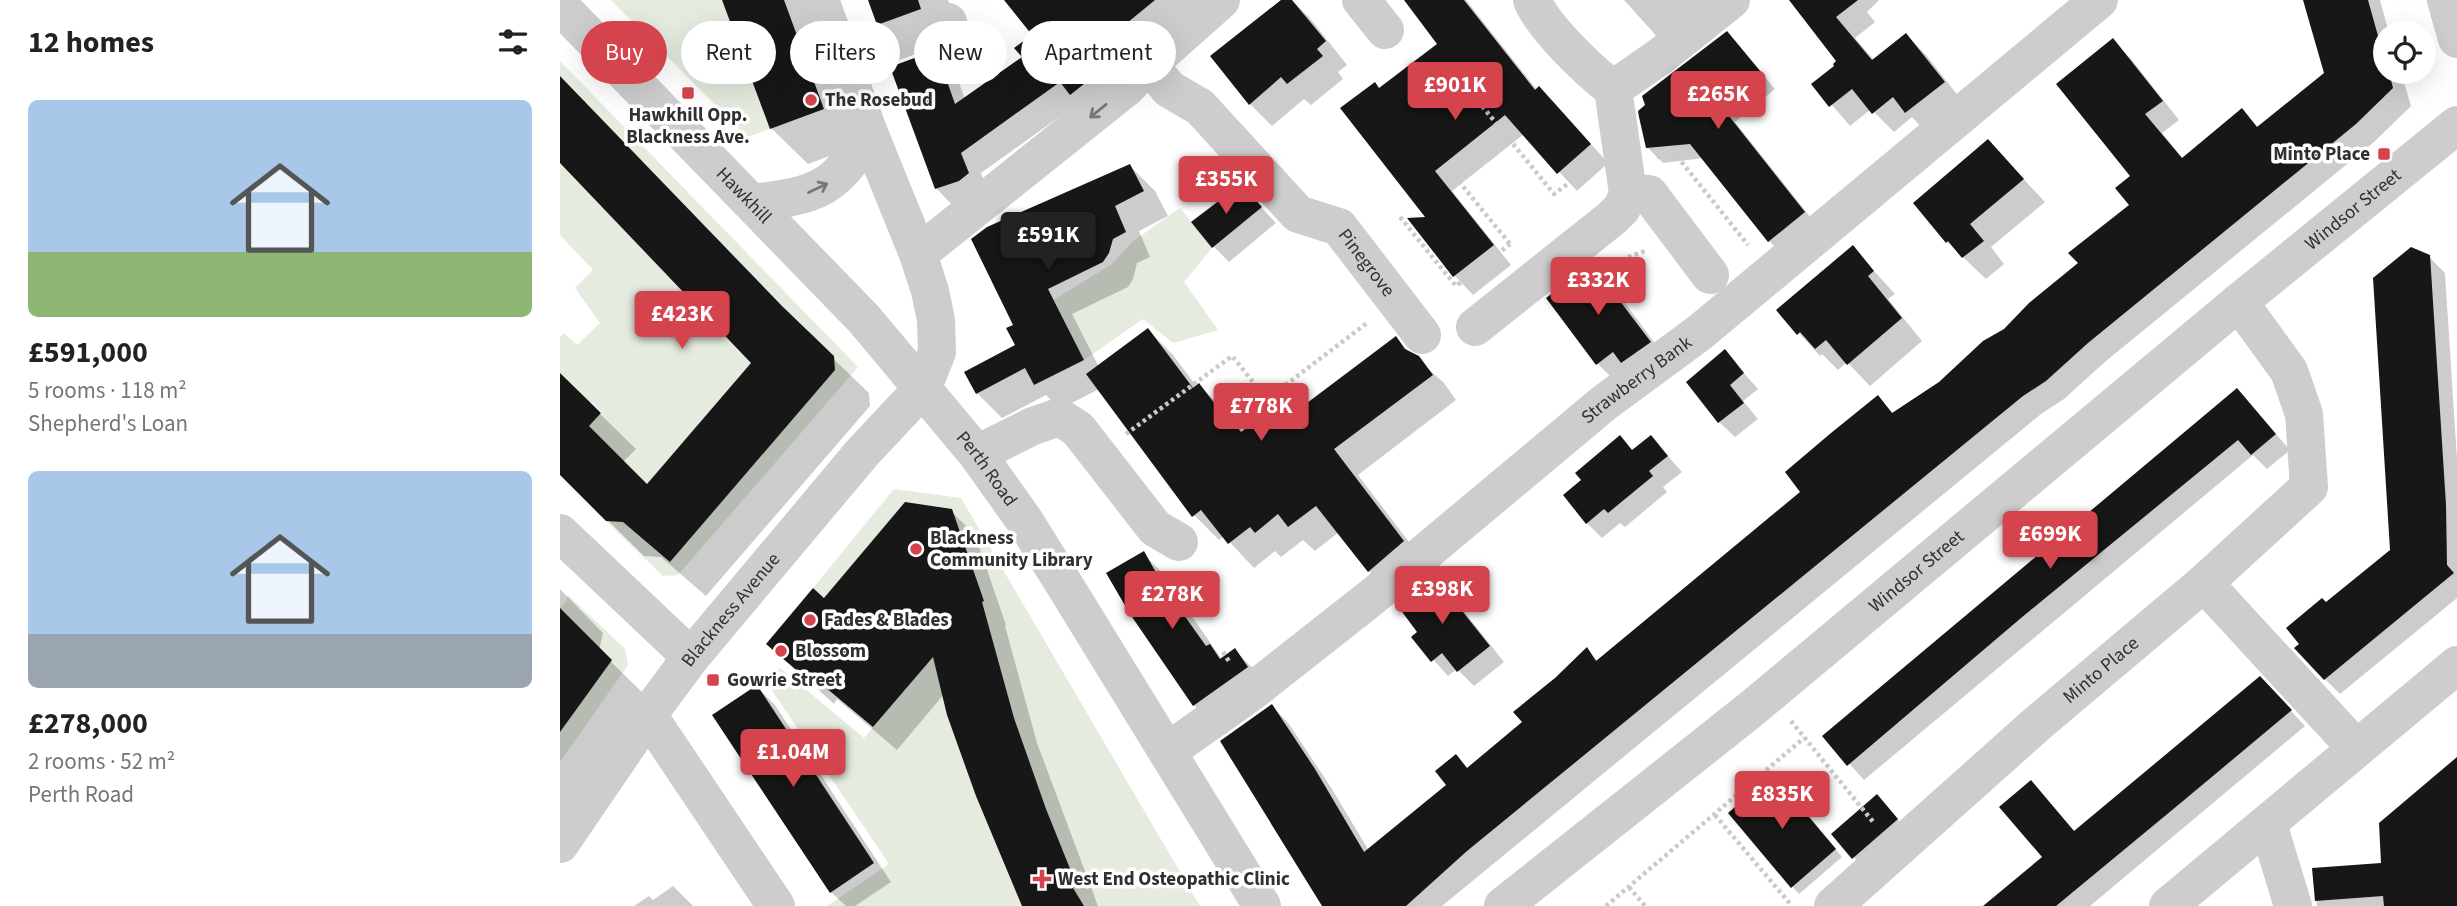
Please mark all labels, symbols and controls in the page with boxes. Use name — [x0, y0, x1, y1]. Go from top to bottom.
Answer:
text: 12 homes — [28, 21, 154, 64]
chip: Buy — [581, 21, 667, 84]
chip: Rent — [681, 21, 776, 84]
chip: Filters — [790, 21, 900, 84]
chip: New — [914, 21, 1007, 84]
chip: Apartment — [1021, 21, 1176, 84]
map controls — [2373, 21, 2436, 84]
button: locate — [2373, 21, 2436, 84]
icon: filters — [494, 23, 532, 61]
pin: £901K — [1406, 62, 1504, 122]
text: £901K — [1424, 68, 1486, 101]
pin: £265K — [1669, 72, 1767, 131]
text: £265K — [1687, 77, 1749, 110]
marker: Hawkhill Opp. Blackness Ave. — [680, 85, 696, 101]
place label: The Rosebud — [825, 87, 933, 114]
marker: The Rosebud — [803, 92, 819, 108]
place label: Hawkhill Opp. Blackness Ave. — [626, 102, 750, 151]
one-way arrow — [1089, 103, 1107, 119]
place label: Minto Place — [2273, 141, 2370, 168]
icon: home — [217, 145, 343, 271]
marker: Minto Place — [2376, 146, 2392, 162]
pin: £355K — [1177, 156, 1275, 216]
street label: Hawkhill — [710, 161, 778, 230]
text: £355K — [1195, 162, 1257, 195]
street label: Windsor Street — [2299, 162, 2407, 257]
one-way arrow — [807, 181, 828, 194]
pin: £591K — [999, 212, 1097, 272]
text: £591K — [1017, 218, 1079, 251]
street label: Pinegrove — [1331, 223, 1401, 302]
pin: £332K — [1549, 258, 1647, 317]
text: £332K — [1567, 263, 1629, 296]
pin: £423K — [633, 292, 731, 351]
text: £423K — [651, 297, 713, 330]
street label: Strawberry Bank — [1575, 329, 1698, 430]
text: £591,000 — [28, 331, 148, 374]
text: 5 rooms · 118 m² — [28, 374, 187, 407]
pin: £778K — [1212, 384, 1310, 443]
text: £778K — [1230, 389, 1292, 422]
text: Shepherd's Loan — [28, 407, 188, 440]
street label: Perth Road — [950, 425, 1024, 512]
pin: £699K — [2001, 512, 2099, 571]
icon: home — [217, 516, 343, 642]
text: £699K — [2019, 517, 2081, 550]
street label: Windsor Street — [1863, 523, 1970, 619]
place label: Blackness Community Library — [930, 525, 1093, 574]
marker: Blackness Community Library — [908, 541, 924, 557]
street label: Blackness Avenue — [675, 547, 787, 673]
pin: £398K — [1393, 566, 1491, 626]
pin: £278K — [1123, 572, 1221, 631]
text: £398K — [1411, 572, 1473, 605]
text: £278K — [1141, 577, 1203, 610]
place label: Fades & Blades — [824, 607, 949, 634]
marker: Fades & Blades — [802, 612, 818, 628]
street label: Minto Place — [2057, 630, 2145, 710]
place label: Blossom — [795, 638, 866, 665]
marker: Blossom — [773, 643, 789, 659]
place label: Gowrie Street — [727, 667, 842, 694]
marker: Gowrie Street — [705, 672, 721, 688]
text: £278,000 — [28, 702, 148, 745]
pin: £1.04M — [736, 730, 850, 789]
text: £1.04M — [756, 735, 830, 768]
text: 2 rooms · 52 m² — [28, 745, 175, 778]
pin: £835K — [1733, 772, 1831, 831]
text: £835K — [1751, 777, 1813, 810]
text: Perth Road — [28, 778, 134, 811]
place label: West End Osteopathic Clinic — [1058, 866, 1290, 893]
marker: West End Osteopathic Clinic — [1032, 869, 1052, 889]

